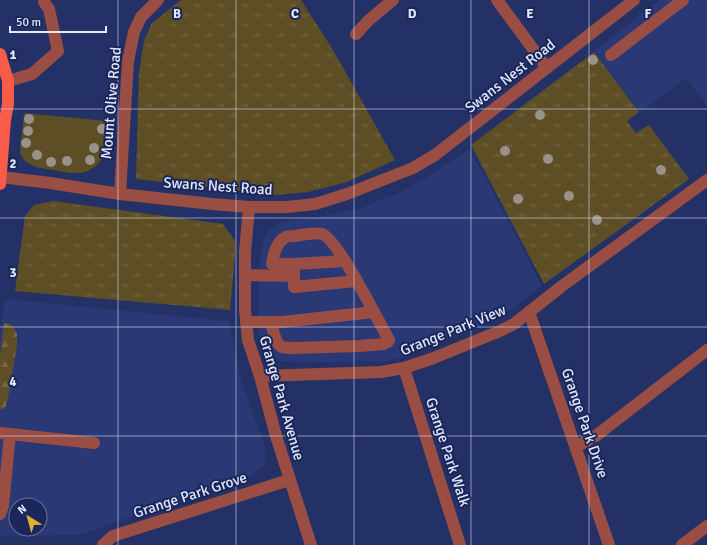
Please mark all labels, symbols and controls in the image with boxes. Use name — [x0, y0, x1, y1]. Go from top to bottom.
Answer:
text: B — [173, 6, 181, 22]
text: C — [291, 6, 299, 22]
text: D — [408, 6, 417, 22]
text: E — [526, 6, 534, 22]
text: F — [645, 6, 652, 22]
scale bar — [10, 8, 106, 34]
text: 50 m — [16, 15, 41, 30]
street label: Swans Nest Road — [461, 35, 559, 117]
street label: Mount Olive Road — [97, 46, 125, 160]
text: 1 — [9, 47, 17, 63]
text: 2 — [9, 156, 17, 172]
street label: Swans Nest Road — [163, 173, 273, 199]
text: 3 — [9, 265, 17, 281]
street label: Grange Park View — [397, 301, 509, 359]
street label: Grange Park Avenue — [256, 334, 308, 462]
street label: Grange Park Drive — [558, 366, 612, 480]
text: 4 — [9, 374, 17, 390]
street label: Grange Park Walk — [422, 395, 474, 509]
street label: Grange Park Grove — [131, 468, 249, 522]
north arrow — [8, 497, 48, 537]
text: N — [15, 502, 29, 517]

